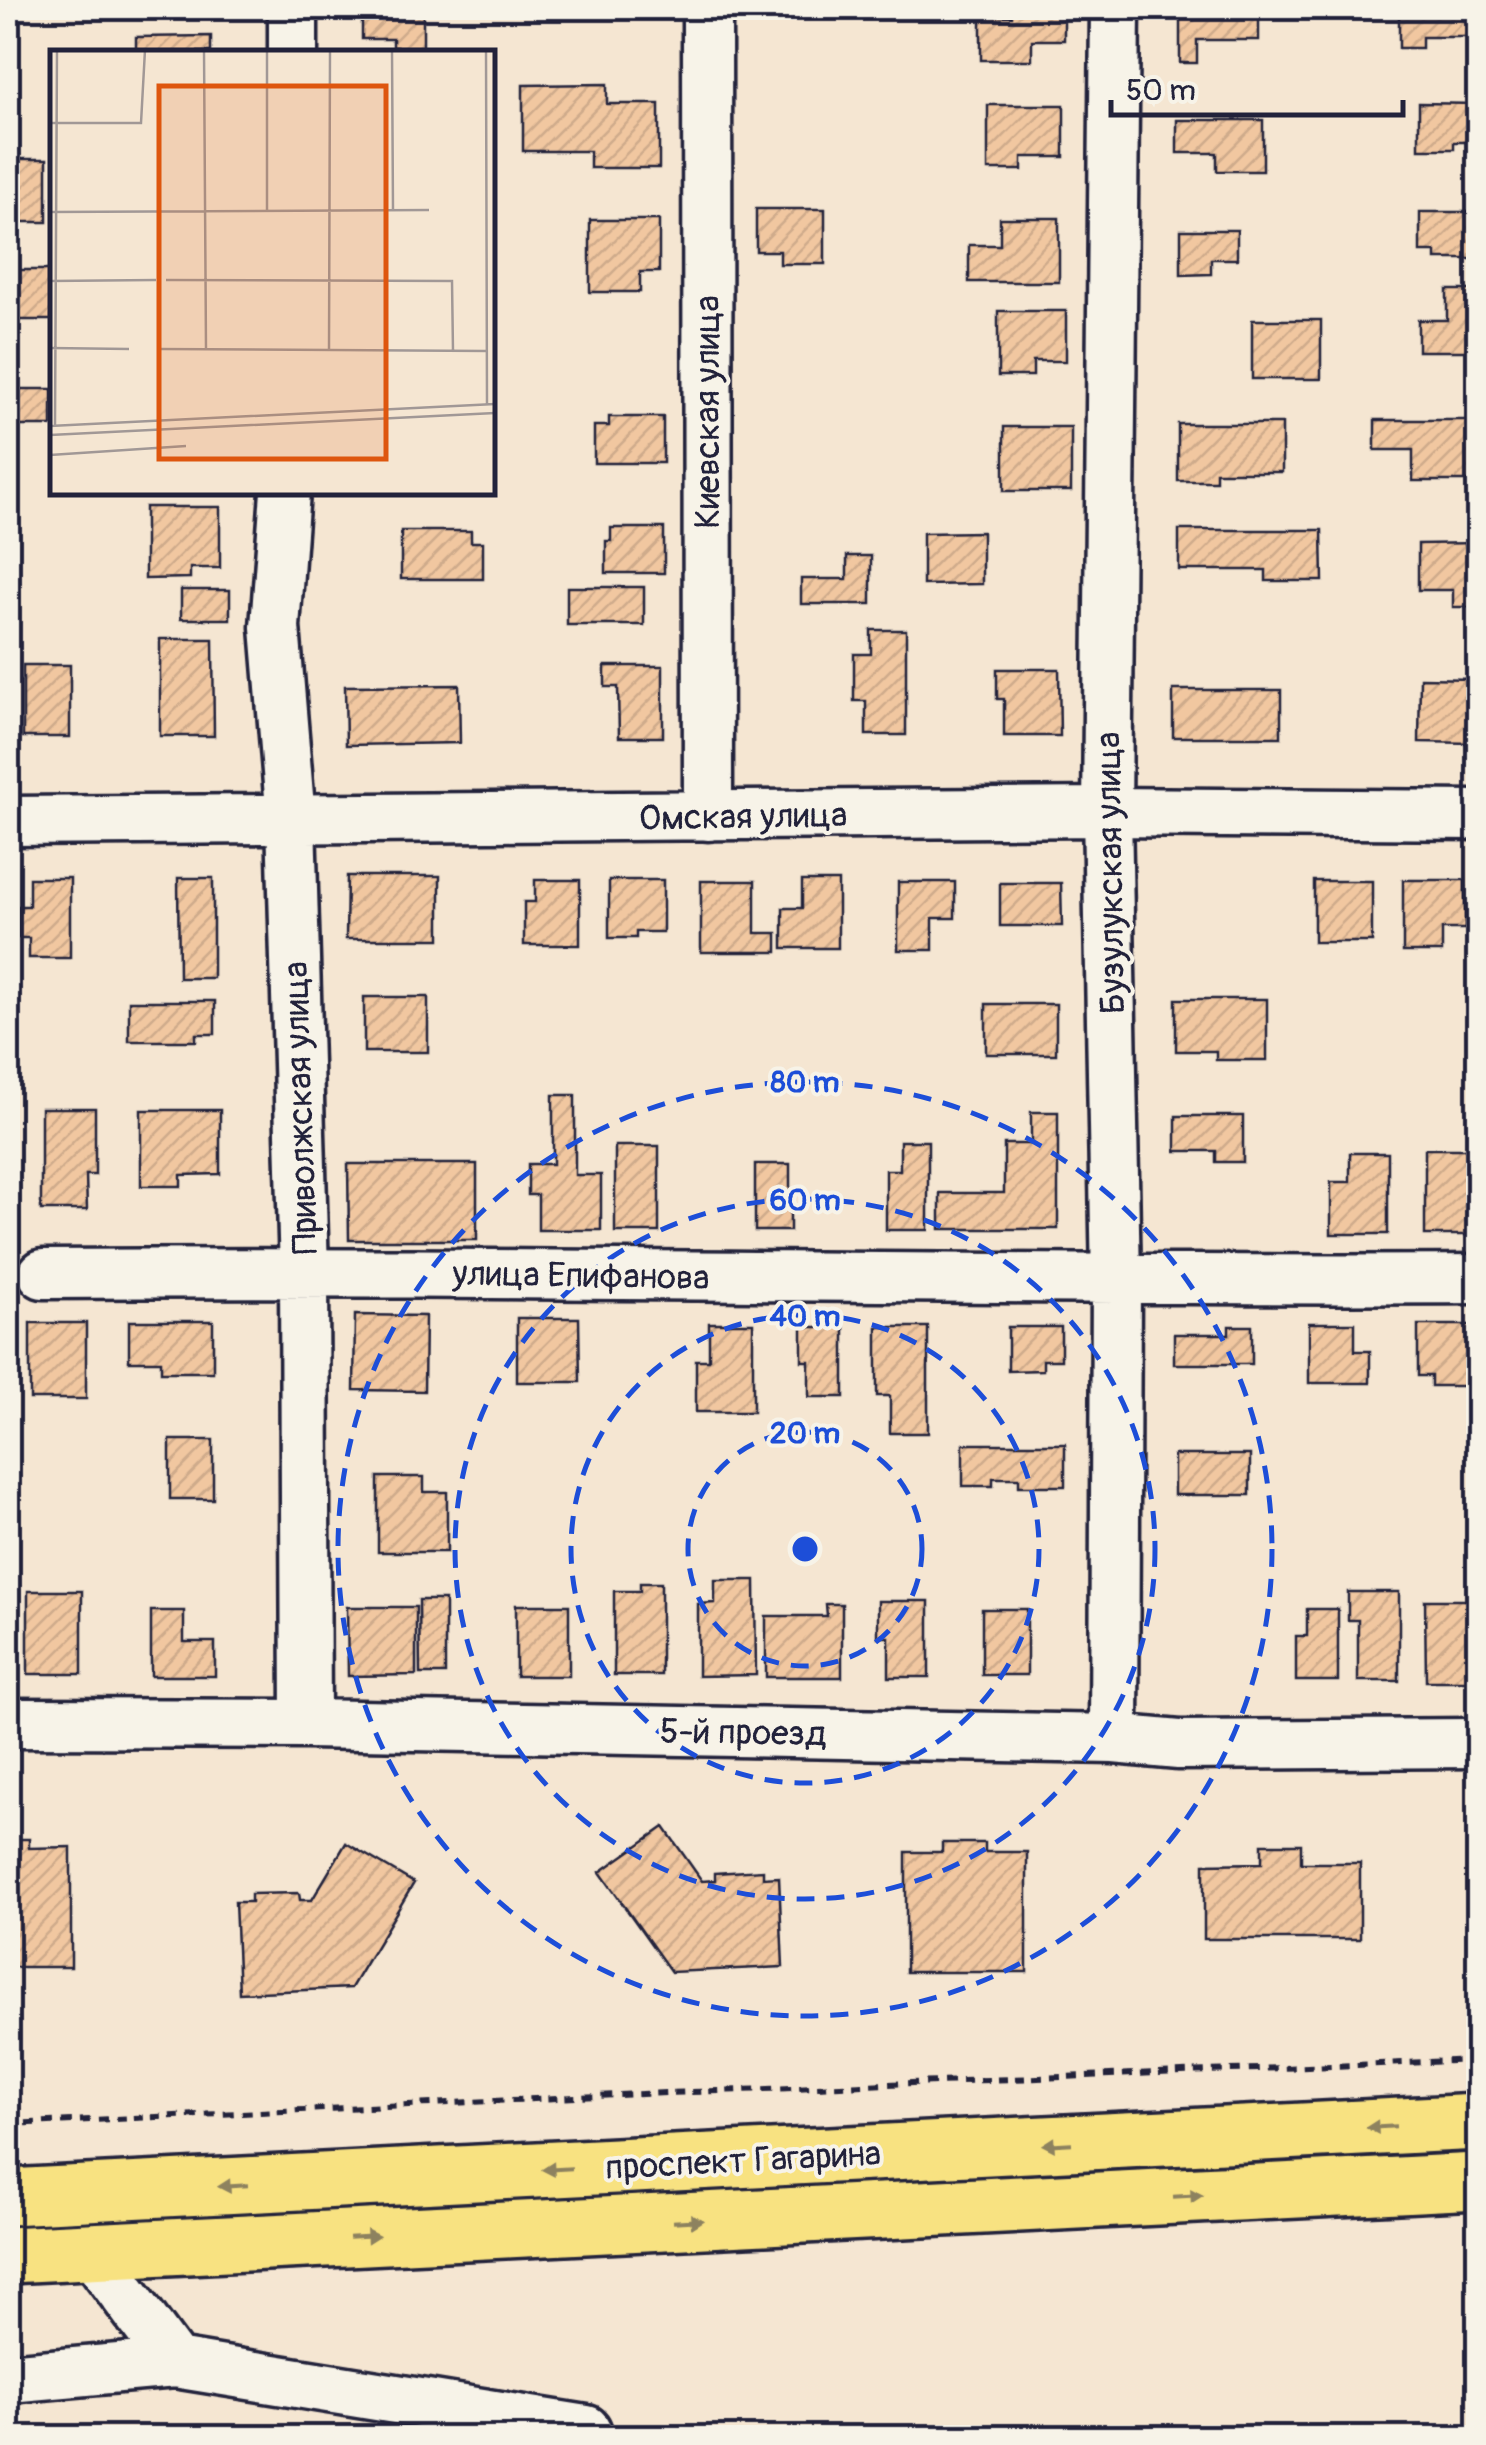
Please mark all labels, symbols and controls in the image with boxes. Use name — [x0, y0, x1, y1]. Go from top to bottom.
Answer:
inset map — [50, 50, 495, 495]
scale bar — [1111, 55, 1404, 117]
text: 50 m — [1126, 72, 1196, 109]
street label: Киевская улица — [686, 295, 730, 529]
street label: Бузулукская улица — [1087, 731, 1135, 1015]
street label: Омская улица — [638, 793, 848, 841]
street label: Приволжская улица — [274, 961, 328, 1255]
text: 80 m — [771, 1064, 839, 1101]
text: 60 m — [769, 1182, 841, 1219]
street label: улица Епифанова — [451, 1252, 710, 1300]
text: 40 m — [769, 1298, 841, 1335]
text: 20 m — [770, 1415, 840, 1452]
centre of rings — [787, 1531, 823, 1567]
street label: 5-й проезд — [659, 1710, 827, 1756]
one-way arrow — [1365, 2119, 1397, 2135]
street label: проспект Гагарина — [604, 2132, 882, 2190]
one-way arrow — [1040, 2136, 1072, 2152]
one-way arrow — [541, 2161, 573, 2177]
one-way arrow — [216, 2178, 248, 2194]
one-way arrow — [1172, 2188, 1204, 2204]
one-way arrow — [673, 2213, 705, 2229]
one-way arrow — [348, 2229, 380, 2245]

